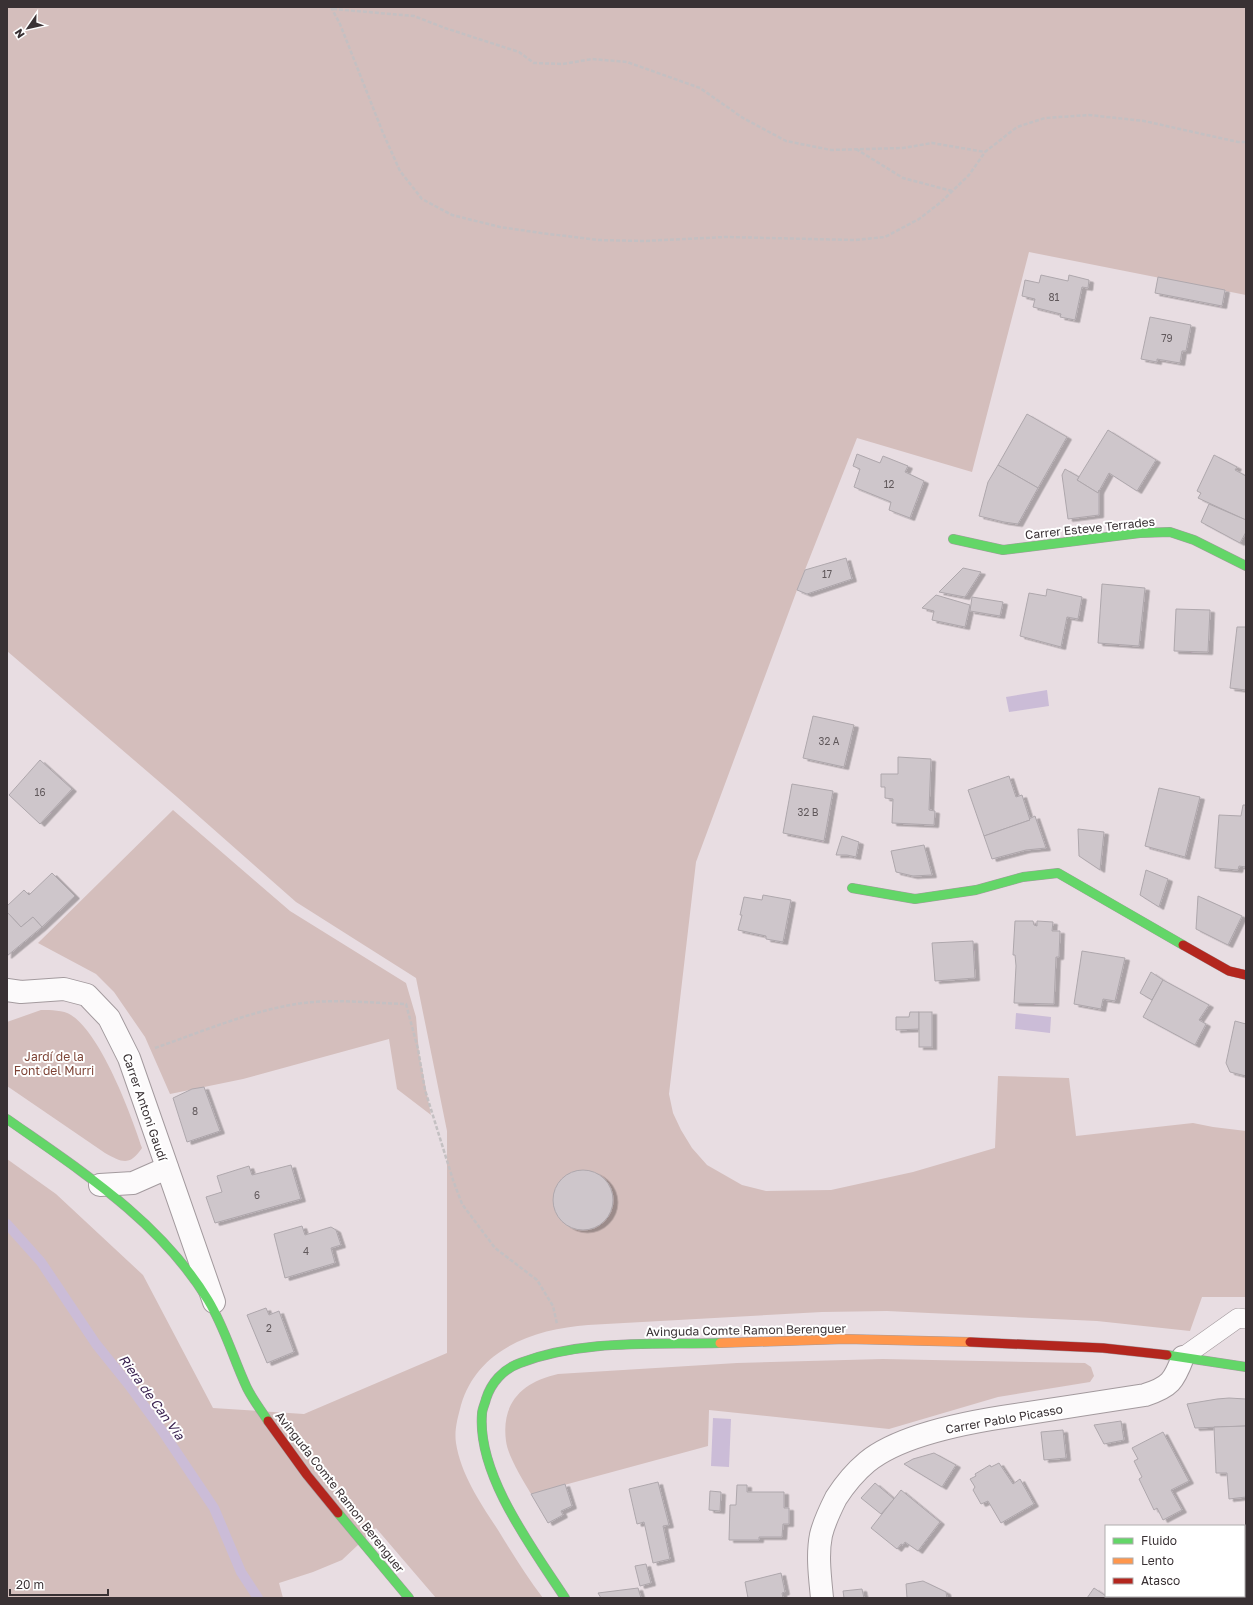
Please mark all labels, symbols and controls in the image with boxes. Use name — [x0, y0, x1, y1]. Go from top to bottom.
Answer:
north arrow — [8, 8, 48, 48]
text: N — [12, 27, 27, 41]
house number: 81 — [1049, 291, 1060, 303]
house number: 79 — [1161, 332, 1173, 344]
house number: 12 — [884, 478, 895, 490]
street label: Carrer Esteve Terrades — [1024, 514, 1156, 542]
house number: 17 — [822, 568, 832, 580]
house number: 32 A — [819, 735, 840, 747]
house number: 16 — [35, 786, 45, 798]
house number: 32 B — [798, 806, 819, 818]
park label: Jardí de la Font del Murri — [14, 1049, 94, 1078]
street label: Carrer Antoni Gaudí — [120, 1051, 171, 1164]
house number: 8 — [192, 1105, 198, 1117]
house number: 6 — [254, 1189, 260, 1201]
house number: 4 — [303, 1245, 309, 1257]
street label: Avinguda Comte Ramon Berenguer — [646, 1321, 847, 1339]
house number: 2 — [266, 1322, 272, 1334]
water label: Riera de Can Via — [116, 1351, 189, 1443]
street label: Carrer Pablo Picasso — [944, 1401, 1064, 1437]
street label: Avinguda Comte Ramon Berenguer — [272, 1408, 408, 1576]
legend — [1105, 1525, 1245, 1597]
text: Fluido — [1141, 1533, 1177, 1548]
text: Lento — [1141, 1553, 1174, 1568]
scale bar — [10, 1571, 108, 1597]
text: Atasco — [1141, 1573, 1180, 1588]
text: 20 m — [16, 1577, 44, 1592]

